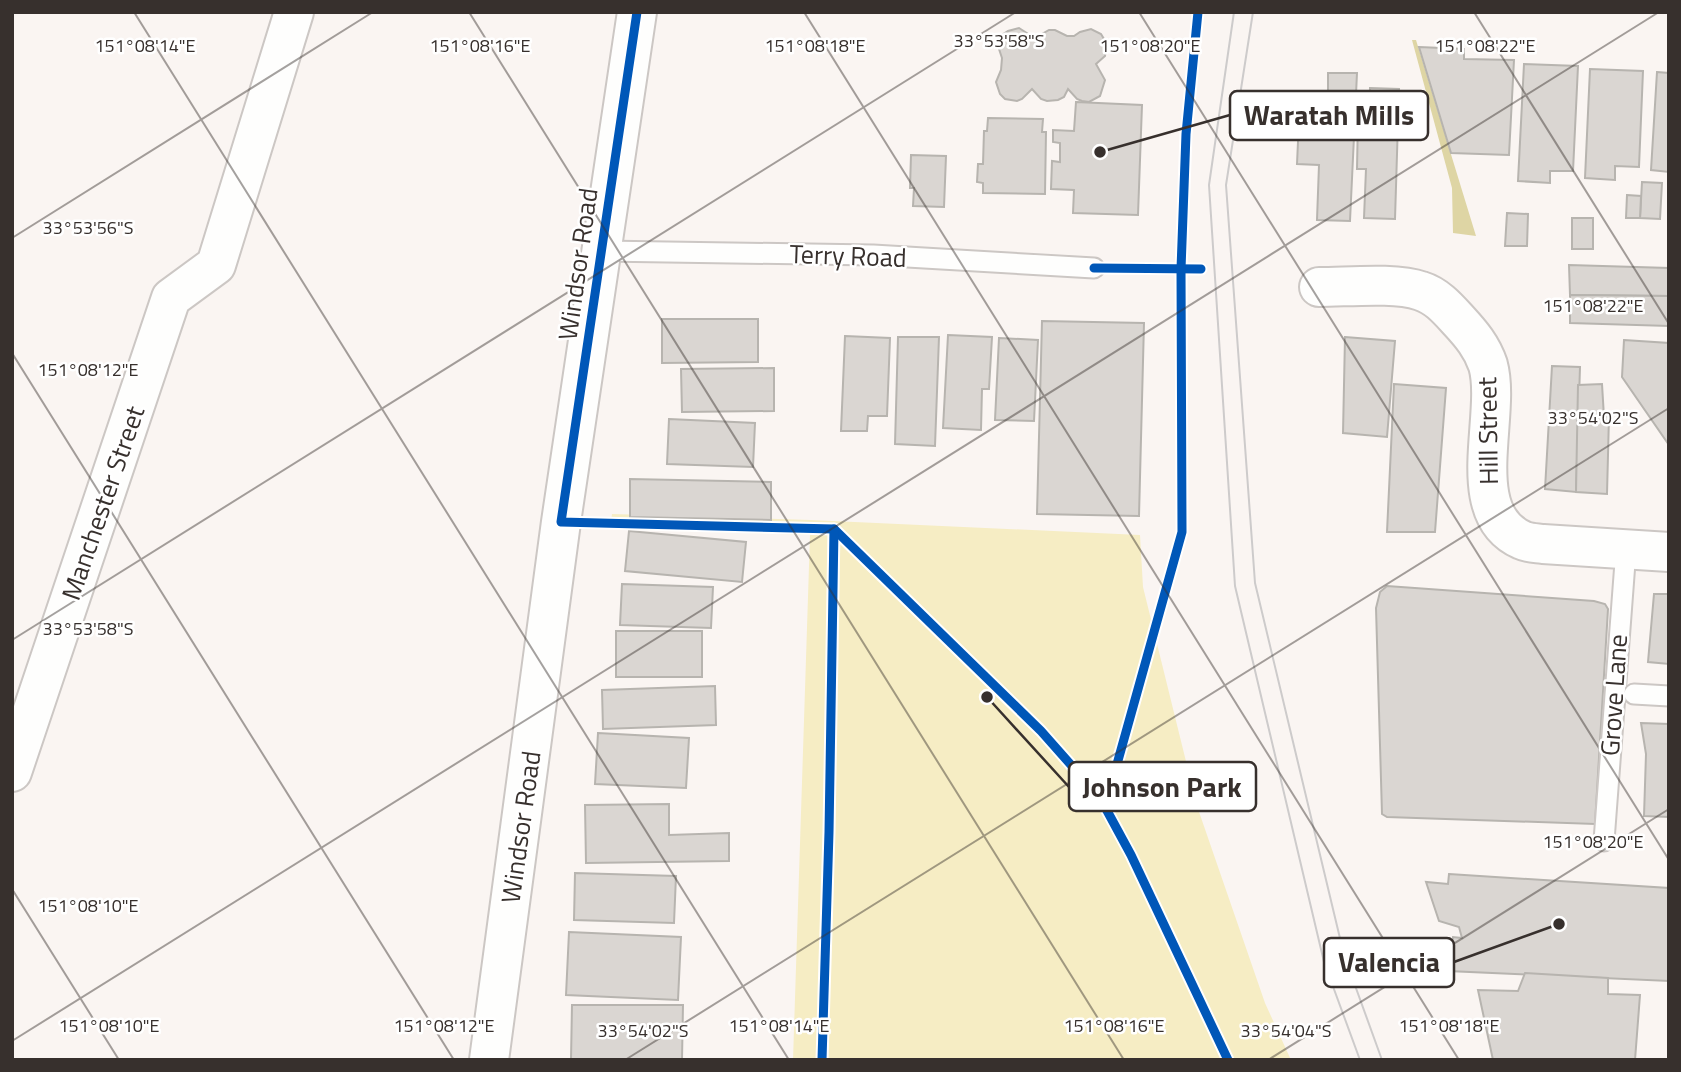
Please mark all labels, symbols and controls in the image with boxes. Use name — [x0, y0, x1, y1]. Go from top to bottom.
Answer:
text: 33°53'58"S — [954, 27, 1044, 54]
text: 151°08'14"E — [94, 32, 196, 59]
text: 151°08'16"E — [429, 32, 531, 59]
text: 151°08'18"E — [764, 32, 866, 59]
text: 151°08'20"E — [1099, 32, 1201, 59]
text: 151°08'22"E — [1434, 32, 1536, 59]
callout: Waratah Mills — [1230, 91, 1428, 140]
text: Waratah Mills — [1244, 93, 1414, 136]
street label: Windsor Road — [548, 185, 607, 343]
text: 33°53'56"S — [43, 214, 133, 241]
street label: Terry Road — [789, 234, 907, 277]
text: 151°08'22"E — [1542, 292, 1644, 319]
text: 151°08'12"E — [37, 356, 139, 383]
street label: Hill Street — [1467, 377, 1508, 485]
street label: Manchester Street — [51, 400, 154, 605]
text: 33°54'02"S — [1548, 404, 1638, 431]
text: 33°53'58"S — [43, 615, 133, 642]
street label: Grove Lane — [1590, 633, 1637, 757]
street label: Windsor Road — [491, 748, 550, 906]
callout: Johnson Park — [1069, 762, 1256, 811]
text: Johnson Park — [1082, 765, 1242, 808]
text: 151°08'20"E — [1542, 828, 1644, 855]
text: 151°08'10"E — [37, 892, 139, 919]
callout: Valencia — [1324, 938, 1454, 987]
text: Valencia — [1338, 940, 1440, 983]
text: 151°08'10"E — [58, 1012, 160, 1039]
text: 151°08'12"E — [393, 1012, 495, 1039]
text: 151°08'14"E — [728, 1012, 830, 1039]
text: 151°08'16"E — [1063, 1012, 1165, 1039]
text: 151°08'18"E — [1398, 1012, 1500, 1039]
text: 33°54'02"S — [598, 1017, 688, 1044]
text: 33°54'04"S — [1241, 1017, 1331, 1044]

